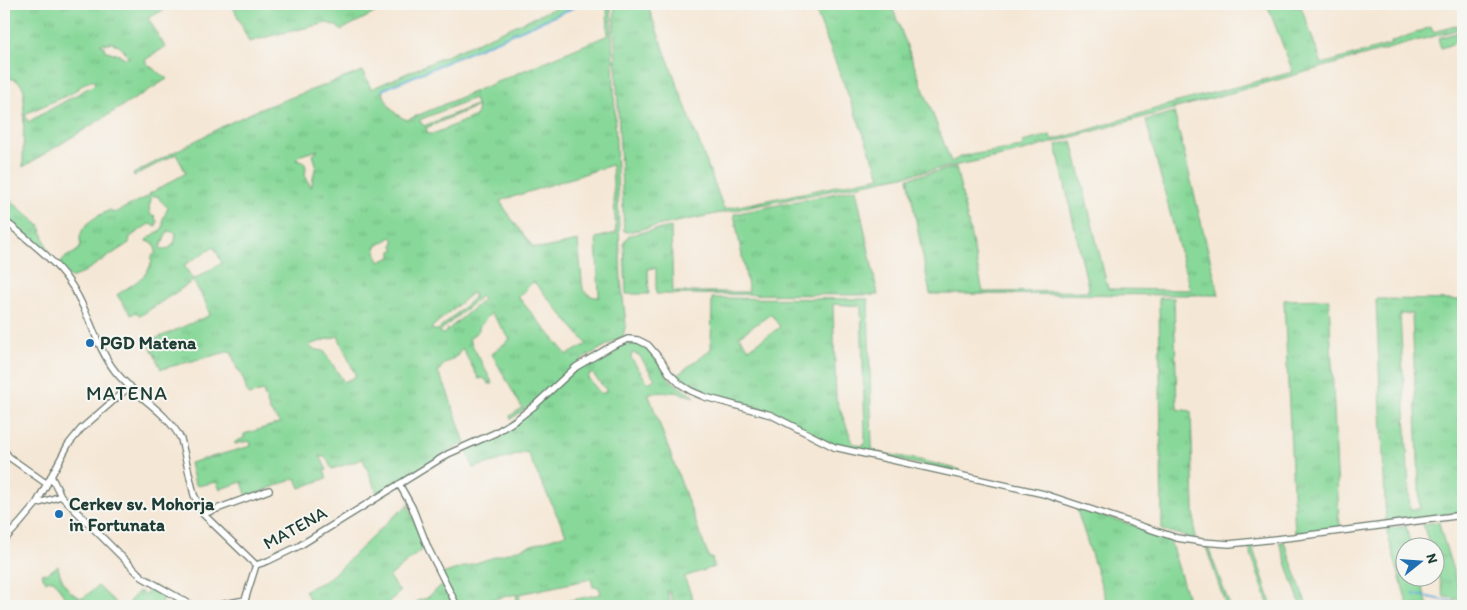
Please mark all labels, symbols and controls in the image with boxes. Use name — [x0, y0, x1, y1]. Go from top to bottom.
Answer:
place label: PGD Matena — [100, 332, 197, 354]
marker: PGD Matena — [84, 337, 96, 349]
district label: MATENA — [86, 381, 168, 405]
place label: Cerkev sv. Mohorja in Fortunata — [69, 493, 215, 536]
street label: MATENA — [259, 501, 331, 554]
marker: Cerkev sv. Mohorja in Fortunata — [53, 508, 65, 520]
north arrow — [1394, 538, 1444, 588]
text: N — [1422, 551, 1441, 565]

